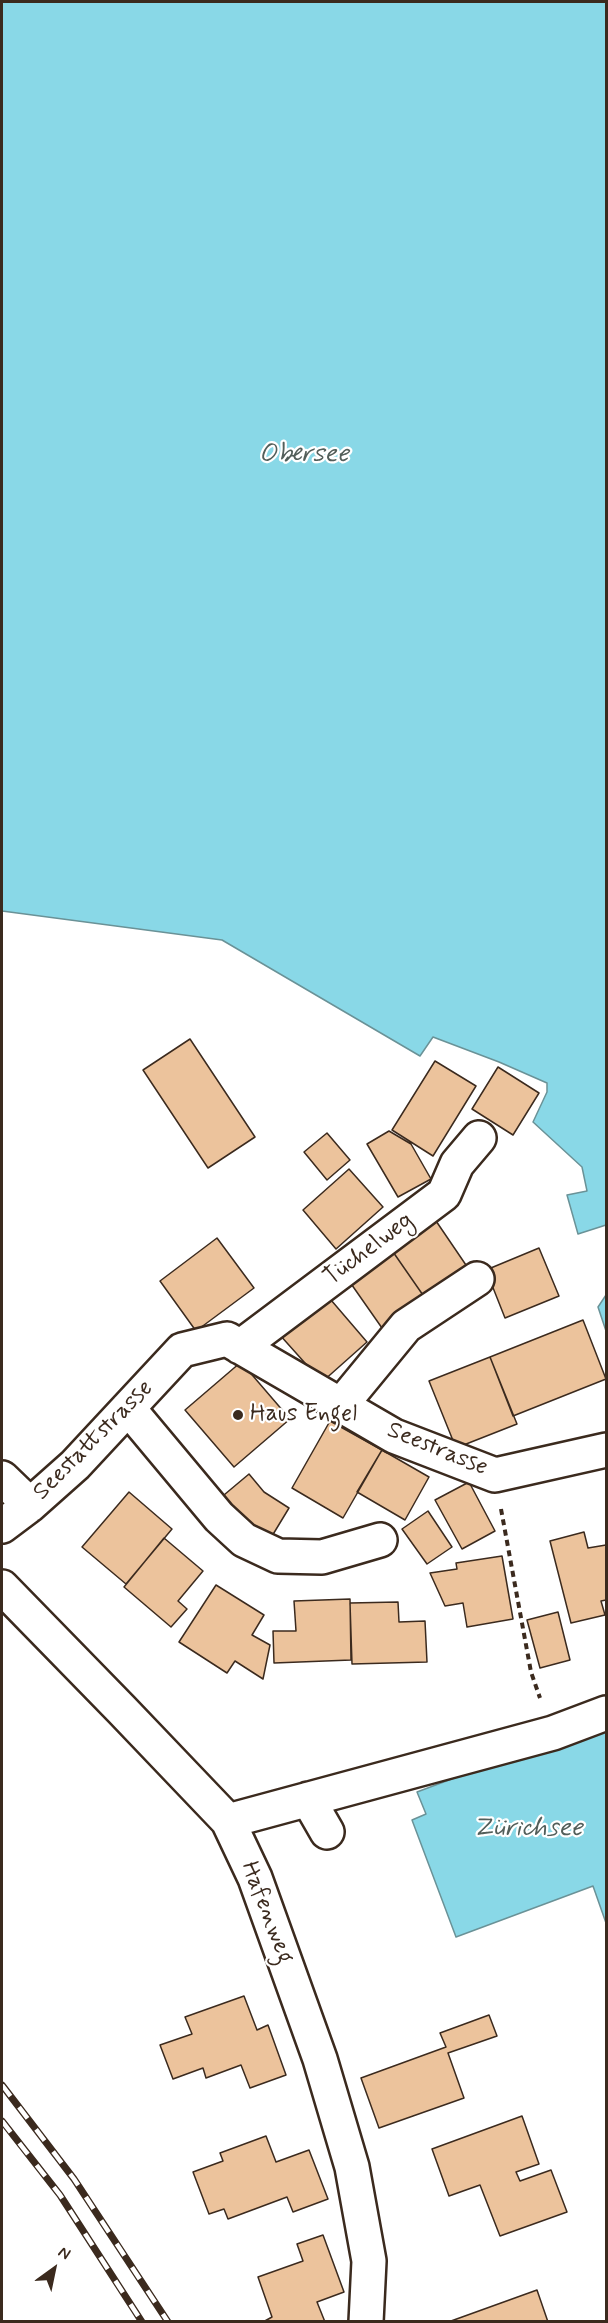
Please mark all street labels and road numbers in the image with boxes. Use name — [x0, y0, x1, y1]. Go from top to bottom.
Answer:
street label: Tüchelweg — [318, 1207, 420, 1293]
street label: Seestattstrasse — [28, 1375, 160, 1507]
street label: Seestrasse — [382, 1417, 492, 1483]
street label: Hafenweg — [233, 1858, 299, 1968]

